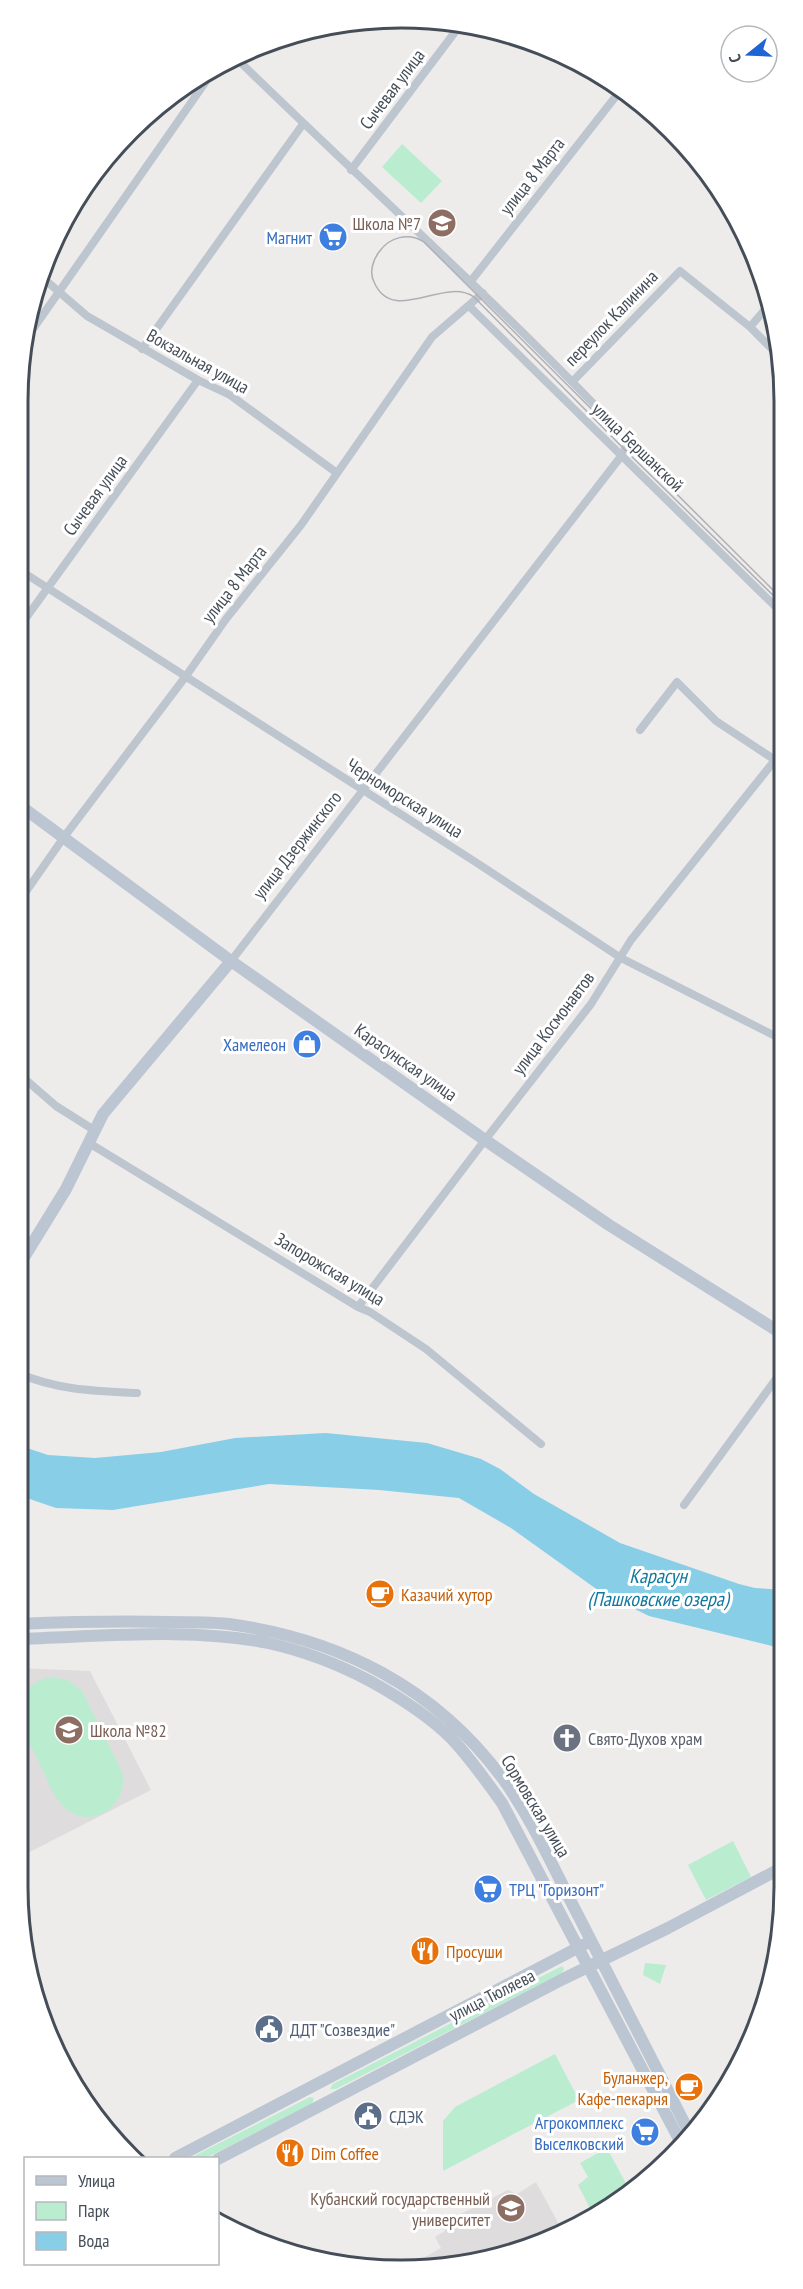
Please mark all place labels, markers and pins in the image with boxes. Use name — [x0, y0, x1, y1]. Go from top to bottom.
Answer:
school or university icon: Школа №7 — [426, 207, 458, 239]
place label: Школа №7 — [353, 212, 421, 235]
supermarket icon: Магнит — [317, 221, 349, 253]
place label: Магнит — [267, 226, 312, 249]
shop icon: Хамелеон — [291, 1028, 323, 1060]
place label: Хамелеон — [223, 1033, 286, 1056]
cafe icon: Казачий хутор — [364, 1578, 396, 1610]
place label: Казачий хутор — [401, 1583, 493, 1606]
school or university icon: Школа №82 — [53, 1714, 85, 1746]
place label: Школа №82 — [90, 1719, 167, 1742]
church icon: Свято-Духов храм — [551, 1722, 583, 1754]
place label: Свято-Духов храм — [588, 1727, 702, 1750]
supermarket icon: ТРЦ "Горизонт" — [472, 1873, 504, 1905]
place label: ТРЦ "Горизонт" — [509, 1878, 604, 1901]
restaurant icon: Просуши — [409, 1935, 441, 1967]
place label: Просуши — [446, 1940, 503, 1963]
public building icon: ДДТ "Созвездие" — [253, 2013, 285, 2045]
place label: ДДТ "Созвездие" — [290, 2018, 395, 2041]
place label: Буланжер, Кафе-пекарня — [577, 2066, 668, 2110]
cafe icon: Буланжер, Кафе-пекарня — [673, 2071, 705, 2103]
public building icon: СДЭК — [352, 2100, 384, 2132]
place label: СДЭК — [389, 2105, 424, 2128]
place label: Агрокомплекс Выселковский — [534, 2111, 625, 2155]
supermarket icon: Агрокомплекс Выселковский — [629, 2116, 661, 2148]
restaurant icon: Dim Coffee — [274, 2137, 306, 2169]
place label: Dim Coffee — [311, 2142, 379, 2165]
place label: Кубанский государственный университет — [310, 2187, 490, 2231]
school or university icon: Кубанский государственный университет — [495, 2192, 527, 2224]

